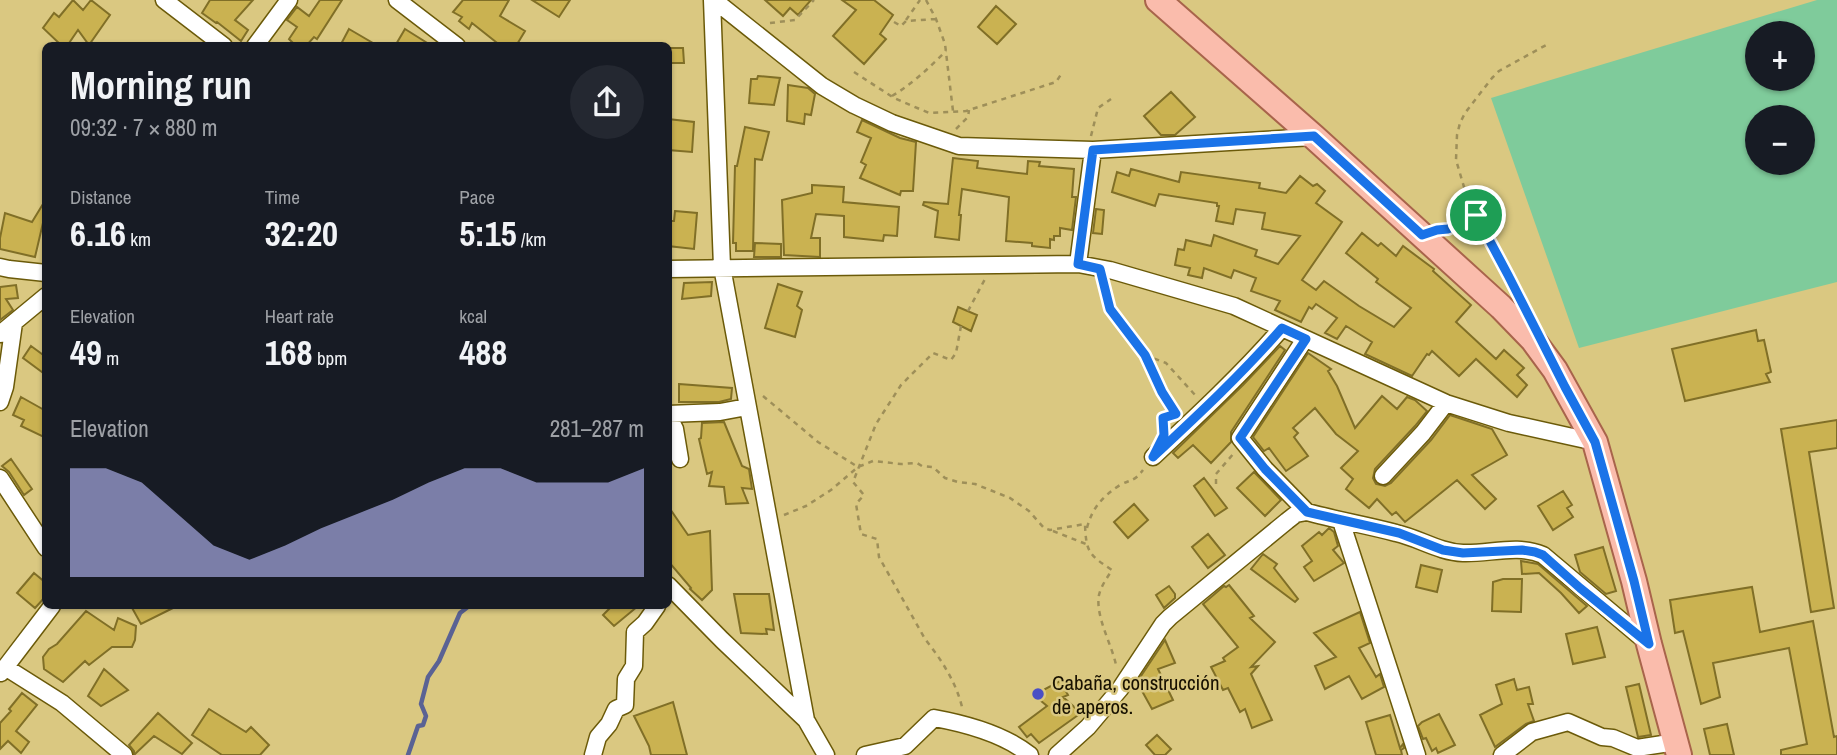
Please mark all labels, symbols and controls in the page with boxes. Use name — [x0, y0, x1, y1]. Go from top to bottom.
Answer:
map controls — [1745, 21, 1815, 175]
button: + — [1745, 21, 1815, 91]
text: Morning run — [70, 60, 252, 111]
button: share — [570, 65, 644, 139]
button: − — [1745, 105, 1815, 175]
text: 09:32 · 7 × 880 m — [70, 112, 217, 143]
text: Distance — [70, 184, 131, 210]
text: Time — [265, 184, 300, 210]
text: Pace — [459, 184, 495, 210]
pin — [1446, 185, 1506, 245]
icon: arrive — [1457, 196, 1495, 234]
text: 6.16 — [70, 210, 126, 257]
text: 32:20 — [265, 210, 338, 257]
text: 5:15 — [459, 210, 517, 257]
text: km — [126, 226, 151, 252]
text: /km — [517, 226, 546, 252]
text: Elevation — [70, 303, 135, 329]
text: Heart rate — [265, 303, 334, 329]
text: kcal — [459, 303, 487, 329]
text: 49 — [70, 329, 102, 376]
text: 168 — [265, 329, 313, 376]
text: 488 — [459, 329, 507, 376]
text: m — [102, 345, 119, 371]
text: bpm — [313, 345, 347, 371]
text: Elevation — [70, 413, 149, 444]
text: 281–287 m — [550, 413, 644, 444]
place label: Cabaña, construcción de aperos. — [1052, 668, 1220, 721]
marker: Cabaña, construcción de aperos. — [1030, 686, 1046, 702]

